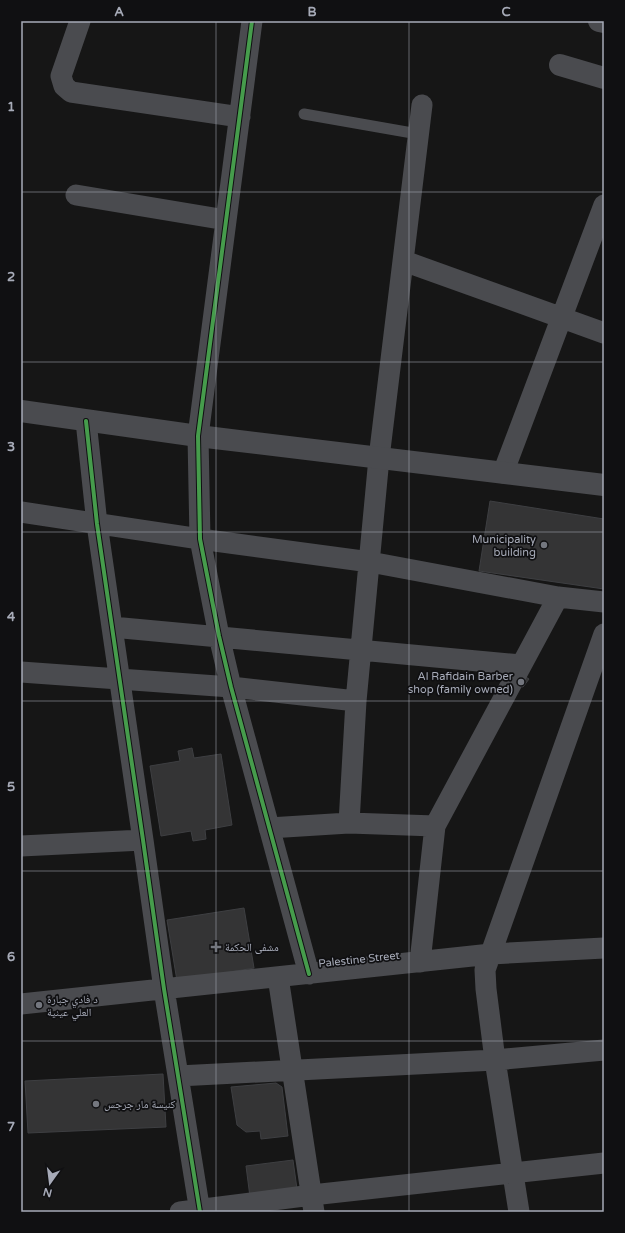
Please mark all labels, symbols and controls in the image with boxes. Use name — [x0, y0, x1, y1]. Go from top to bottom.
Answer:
text: A — [114, 4, 124, 20]
text: B — [307, 4, 317, 20]
text: C — [501, 4, 511, 20]
text: 1 — [7, 99, 15, 115]
text: 2 — [7, 269, 15, 285]
text: 3 — [7, 439, 15, 455]
place label: Municipality building — [472, 533, 536, 559]
marker: Municipality building — [539, 540, 549, 550]
text: 4 — [7, 609, 16, 625]
place label: Al Rafidain Barber shop (family owned) — [408, 670, 514, 696]
marker: Al Rafidain Barber shop (family owned) — [516, 677, 526, 687]
text: 5 — [7, 779, 15, 795]
marker: مشفى الحكمة — [210, 941, 222, 953]
place label: مشفى الحكمة — [225, 941, 279, 954]
text: 6 — [7, 949, 15, 965]
street label: Palestine Street — [318, 949, 400, 970]
place label: د فادي جبارة العلي عينية — [47, 993, 98, 1021]
marker: د فادي جبارة العلي عينية — [34, 1000, 44, 1010]
place label: كنيسة مار جرجس — [104, 1098, 176, 1111]
marker: كنيسة مار جرجس — [91, 1099, 101, 1109]
text: 7 — [7, 1119, 15, 1135]
north arrow — [30, 1163, 70, 1203]
text: N — [42, 1185, 54, 1200]

